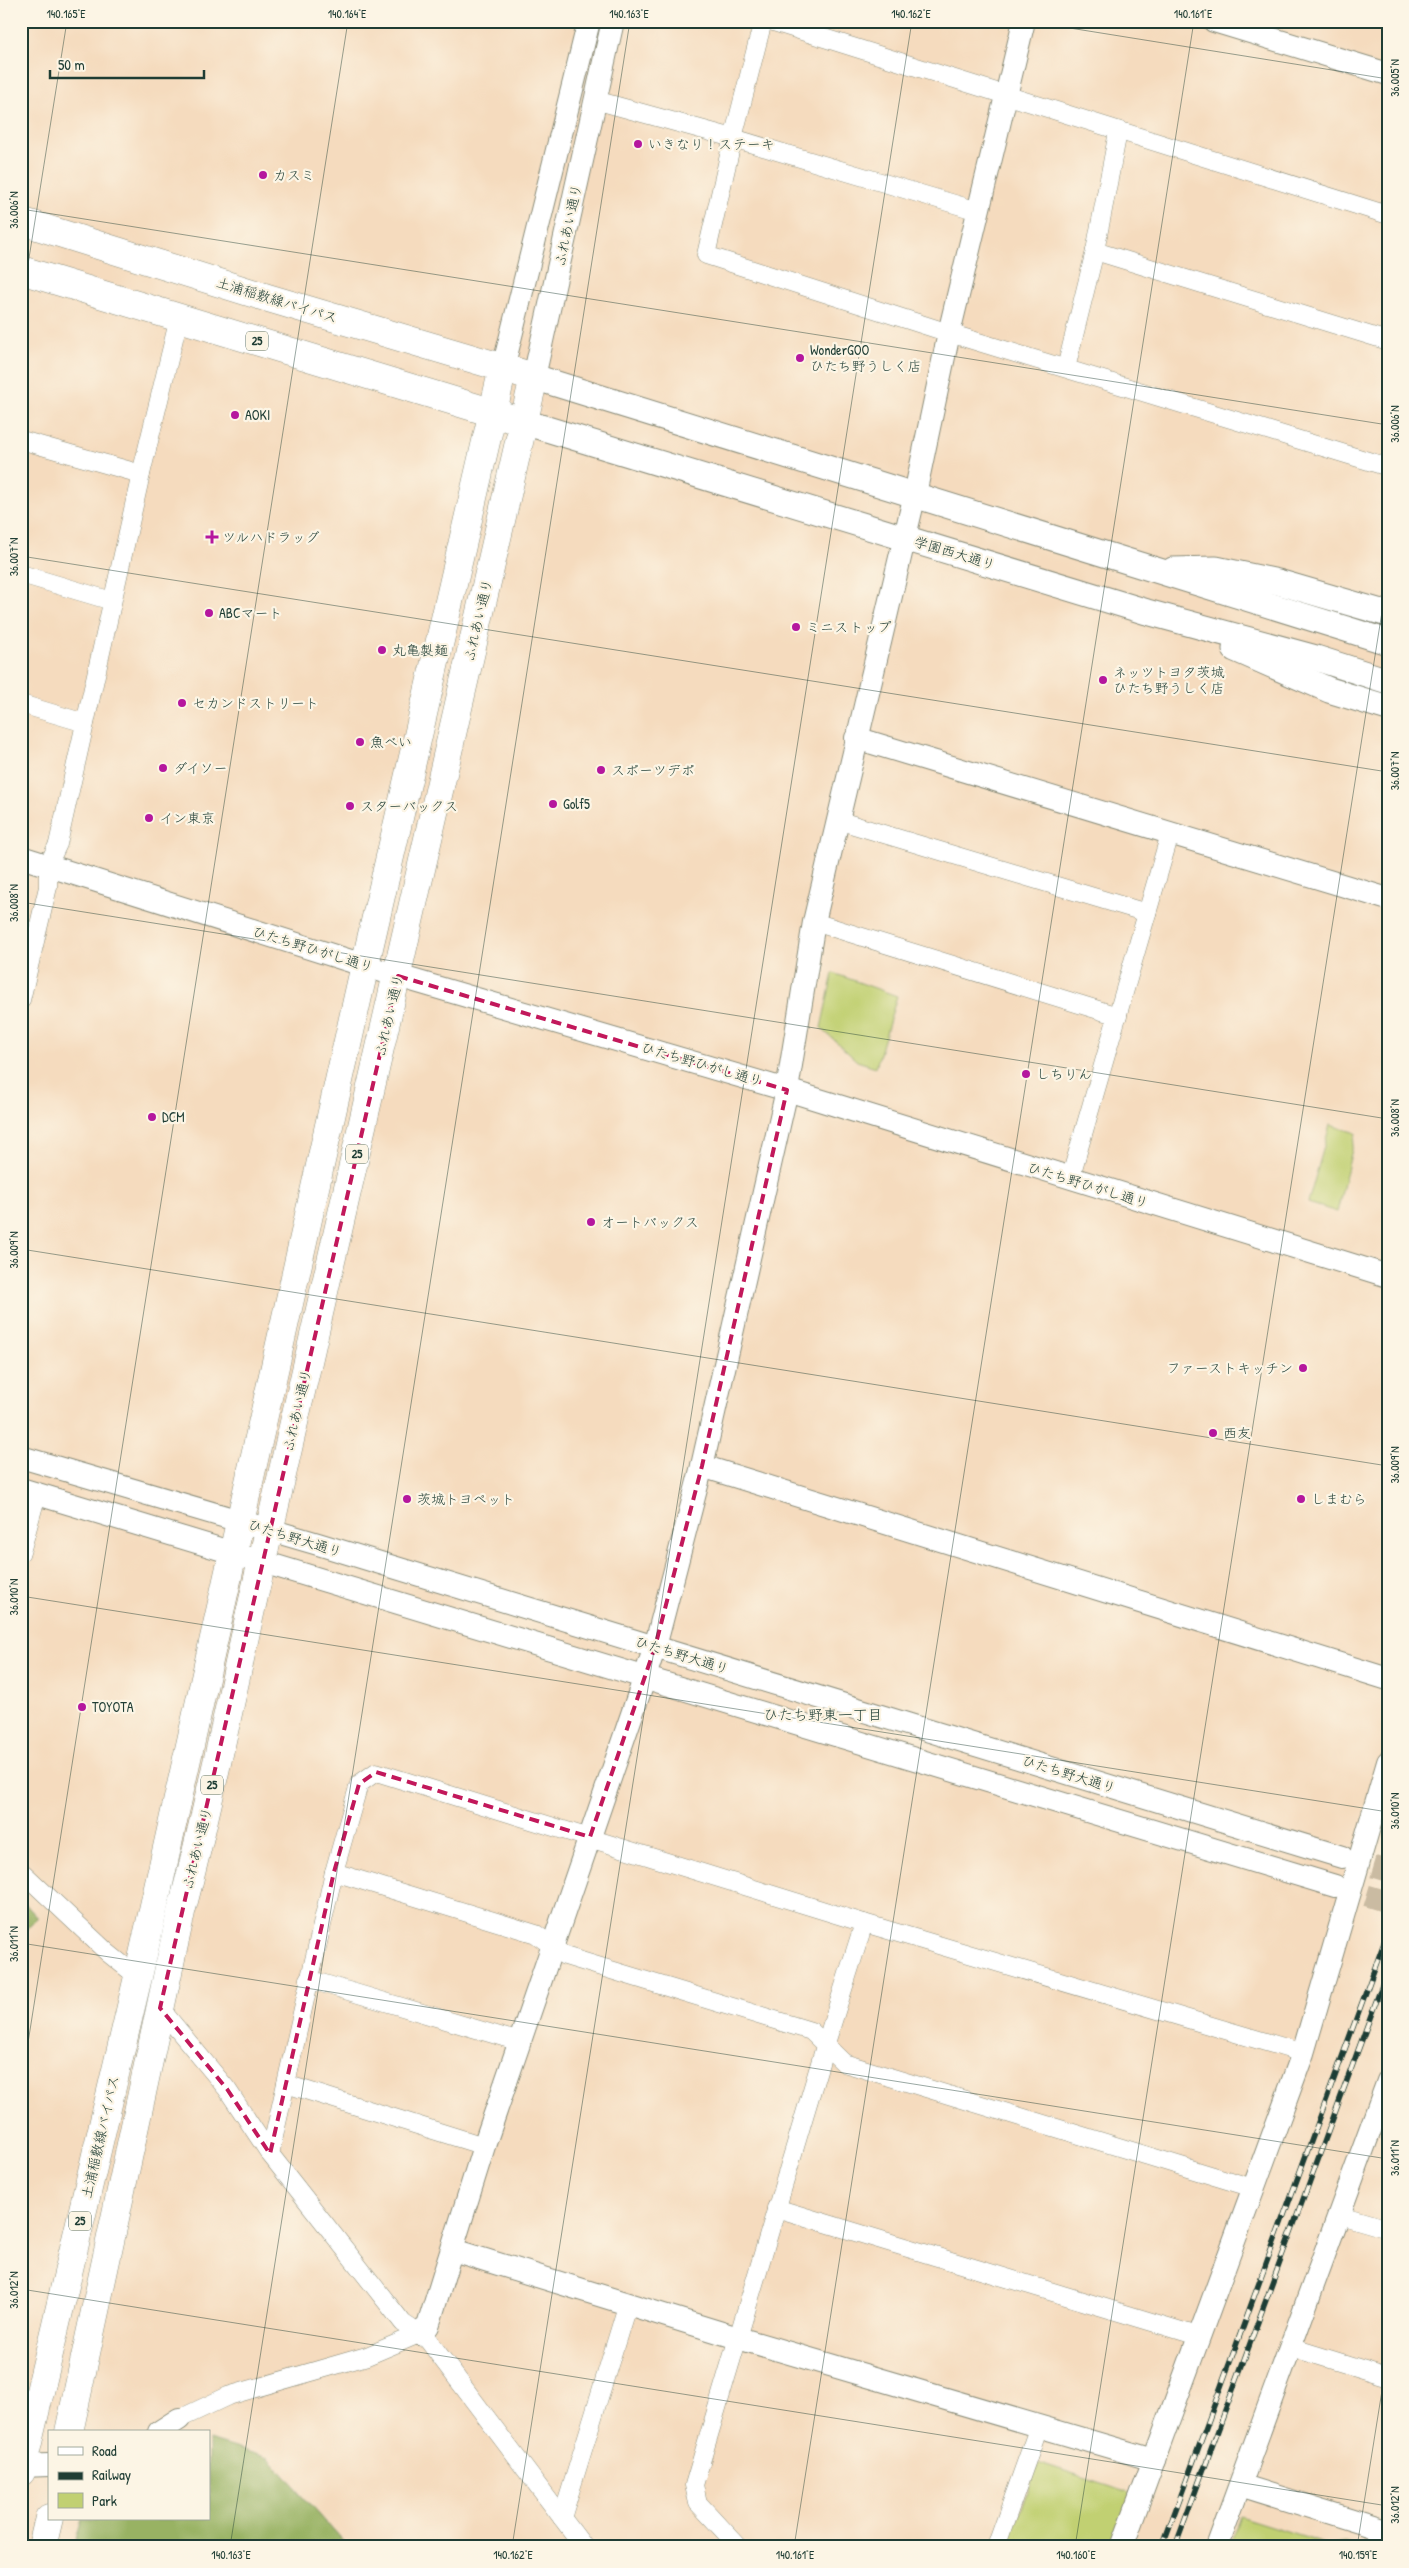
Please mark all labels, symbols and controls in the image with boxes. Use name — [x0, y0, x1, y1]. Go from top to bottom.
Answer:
text: 140.165°E — [46, 5, 86, 22]
text: 140.164°E — [328, 5, 367, 22]
text: 140.163°E — [609, 5, 649, 22]
text: 140.162°E — [891, 5, 932, 22]
text: 140.161°E — [1174, 5, 1213, 22]
scale bar — [50, 48, 204, 80]
text: 50 m — [58, 54, 85, 75]
text: 36.005°N — [1386, 59, 1403, 97]
place label: いきなり！ステーキ — [648, 134, 775, 153]
marker: いきなり！ステーキ — [632, 138, 644, 150]
place label: カスミ — [273, 165, 315, 184]
marker: カスミ — [257, 169, 269, 181]
street label: ふれあい通り — [549, 182, 586, 268]
text: 36.006°N — [5, 191, 22, 229]
street label: 土浦稲敷線バイパス — [214, 272, 340, 327]
road number: 25 — [246, 332, 268, 351]
place label: WonderGOO ひたち野うしく店 — [810, 340, 921, 375]
marker: WonderGOO ひたち野うしく店 — [794, 352, 806, 364]
place label: AOKI — [245, 405, 270, 424]
text: 36.006°N — [1386, 405, 1403, 443]
marker: AOKI — [229, 409, 241, 421]
place label: ツルハドラッグ — [222, 527, 319, 546]
marker: ツルハドラッグ — [206, 531, 218, 543]
street label: 学園西大通り — [912, 531, 998, 574]
text: 36.007°N — [5, 538, 22, 576]
street label: ふれあい通り — [459, 577, 496, 663]
place label: ABCマート — [219, 603, 283, 622]
marker: ABCマート — [203, 607, 215, 619]
place label: ミニストップ — [806, 617, 891, 636]
marker: ミニストップ — [790, 621, 802, 633]
place label: 丸亀製麺 — [392, 640, 448, 659]
marker: 丸亀製麺 — [376, 644, 388, 656]
place label: ネッツトヨタ茨城 ひたち野うしく店 — [1113, 662, 1224, 697]
marker: ネッツトヨタ茨城 ひたち野うしく店 — [1097, 674, 1109, 686]
place label: セカンドストリート — [192, 693, 319, 712]
marker: セカンドストリート — [176, 697, 188, 709]
place label: 魚べい — [370, 732, 412, 751]
marker: 魚べい — [354, 736, 366, 748]
text: 36.007°N — [1386, 752, 1403, 790]
place label: ダイソー — [173, 758, 228, 777]
place label: スポーツデポ — [611, 760, 695, 779]
marker: ダイソー — [157, 762, 169, 774]
marker: スポーツデポ — [595, 764, 607, 776]
place label: Golf5 — [563, 794, 590, 813]
place label: スターバックス — [360, 796, 458, 815]
marker: Golf5 — [547, 798, 559, 810]
marker: スターバックス — [344, 800, 356, 812]
place label: イン東京 — [159, 808, 215, 827]
marker: イン東京 — [143, 812, 155, 824]
text: 36.008°N — [5, 884, 22, 922]
street label: ひたち野ひがし通り — [250, 921, 376, 976]
street label: ふれあい通り — [370, 972, 407, 1058]
street label: ひたち野ひがし通り — [639, 1037, 765, 1090]
place label: しちりん — [1036, 1064, 1092, 1083]
marker: しちりん — [1020, 1068, 1032, 1080]
text: 36.008°N — [1386, 1099, 1403, 1137]
place label: DCM — [162, 1107, 185, 1126]
marker: DCM — [146, 1111, 158, 1123]
road number: 25 — [346, 1144, 368, 1164]
street label: ひたち野ひがし通り — [1025, 1157, 1151, 1212]
place label: オートバックス — [601, 1212, 699, 1231]
marker: オートバックス — [585, 1216, 597, 1228]
text: 36.009°N — [5, 1231, 22, 1269]
place label: ファーストキッチン — [1167, 1358, 1293, 1377]
marker: ファーストキッチン — [1297, 1362, 1309, 1374]
street label: ふれあい通り — [278, 1367, 315, 1453]
place label: 西友 — [1223, 1423, 1251, 1442]
marker: 西友 — [1207, 1427, 1219, 1439]
text: 36.009°N — [1386, 1446, 1403, 1484]
place label: 茨城トヨペット — [417, 1489, 515, 1508]
place label: しまむら — [1311, 1489, 1367, 1508]
marker: 茨城トヨペット — [401, 1493, 413, 1505]
marker: しまむら — [1295, 1493, 1307, 1505]
street label: ひたち野大通り — [246, 1514, 345, 1561]
text: 36.010°N — [5, 1578, 22, 1616]
street label: ひたち野大通り — [633, 1631, 732, 1678]
place label: TOYOTA — [92, 1697, 134, 1716]
marker: TOYOTA — [76, 1701, 88, 1713]
district label: ひたち野東一丁目 — [763, 1704, 883, 1725]
street label: ひたち野大通り — [1020, 1750, 1119, 1797]
road number: 25 — [201, 1776, 223, 1794]
text: 36.010°N — [1386, 1792, 1403, 1830]
street label: ふれあい通り — [177, 1805, 216, 1891]
text: 36.011°N — [5, 1926, 22, 1962]
street label: 土浦稲敷線バイパス — [76, 2073, 123, 2200]
text: 36.011°N — [1386, 2140, 1403, 2176]
road number: 25 — [69, 2212, 91, 2230]
text: 36.012°N — [5, 2271, 22, 2309]
legend — [48, 2430, 210, 2520]
text: Road — [92, 2440, 117, 2461]
text: Railway — [92, 2464, 131, 2485]
text: 36.012°N — [1386, 2486, 1403, 2524]
text: Park — [92, 2490, 117, 2511]
text: 140.163°E — [211, 2546, 251, 2563]
text: 140.162°E — [493, 2546, 534, 2563]
text: 140.161°E — [776, 2546, 815, 2563]
text: 140.160°E — [1056, 2546, 1096, 2563]
text: 140.159°E — [1339, 2546, 1378, 2563]

